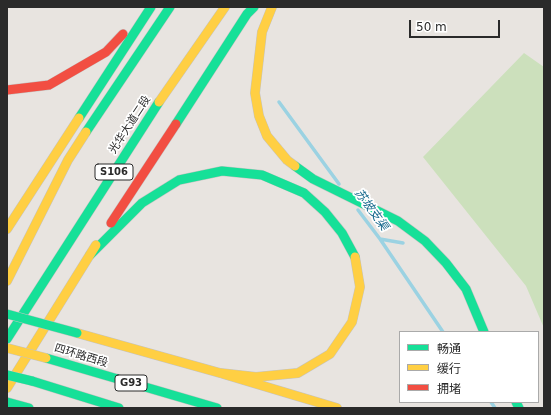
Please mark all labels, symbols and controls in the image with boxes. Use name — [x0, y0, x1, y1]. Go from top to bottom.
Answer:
scale bar — [411, 12, 502, 38]
text: 50 m — [416, 20, 447, 34]
street label: 光华大道二段 — [106, 94, 154, 156]
road number: S106 — [95, 164, 133, 180]
water label: 苏坡支渠 — [351, 186, 391, 234]
legend — [399, 331, 539, 403]
street label: 四环路西段 — [53, 342, 109, 370]
text: 畅通 — [437, 342, 461, 356]
text: 缓行 — [437, 362, 461, 376]
road number: G93 — [115, 375, 147, 391]
text: 拥堵 — [437, 382, 461, 396]

